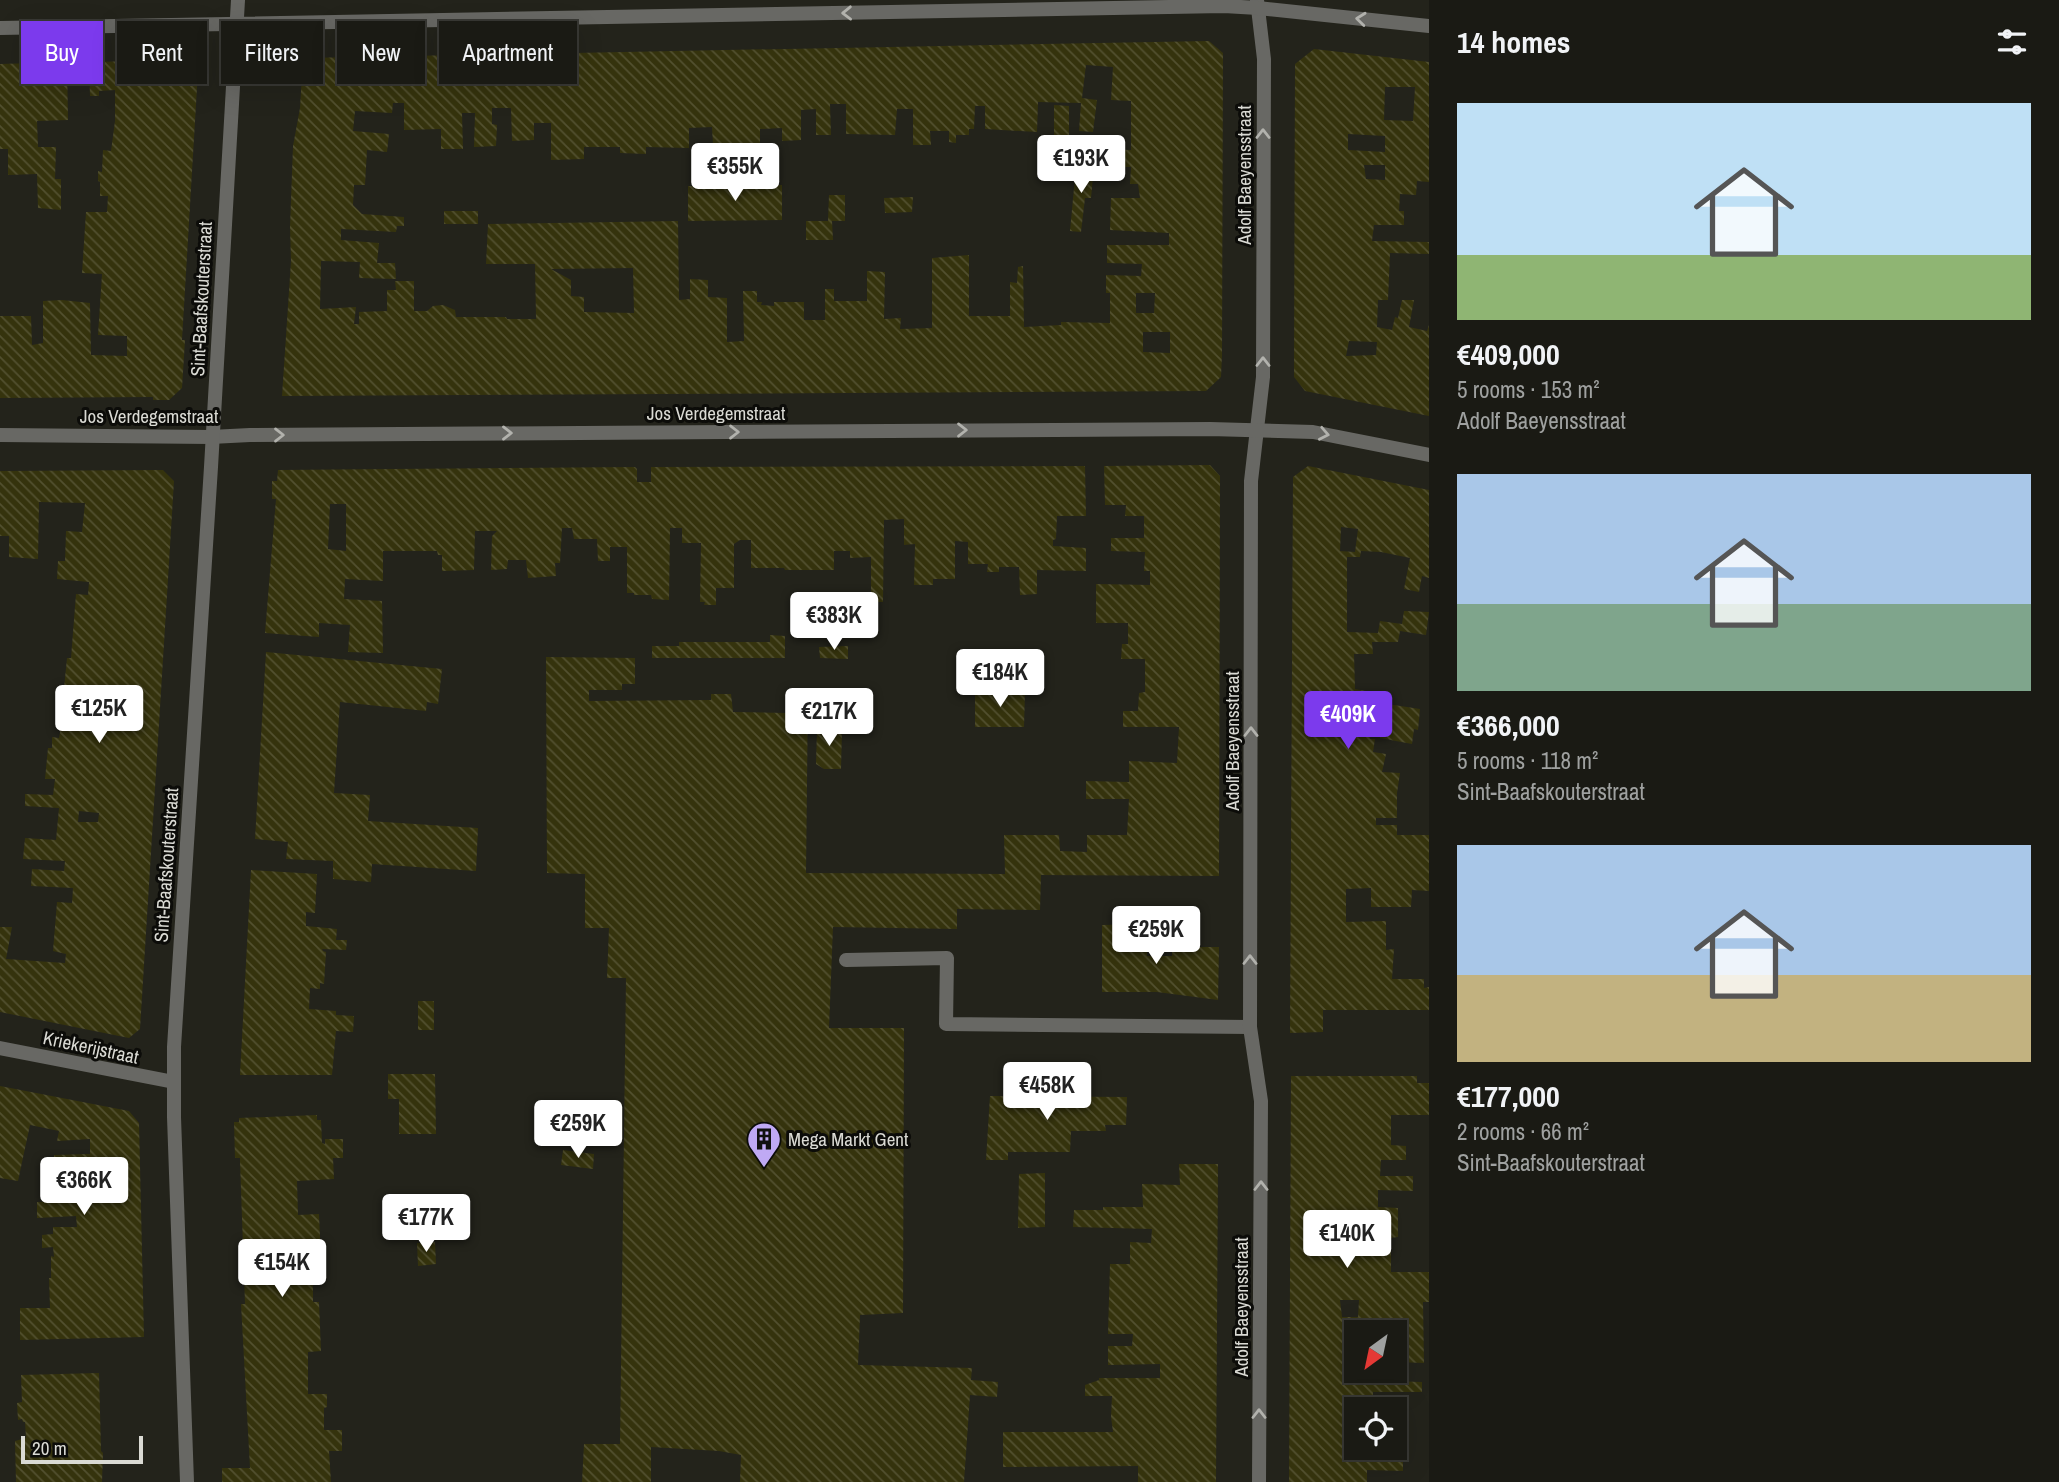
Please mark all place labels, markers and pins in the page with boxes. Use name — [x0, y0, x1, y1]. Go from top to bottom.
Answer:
pin: €193K — [1032, 136, 1130, 195]
pin: €355K — [686, 144, 784, 203]
pin: €383K — [785, 592, 883, 652]
pin: €184K — [951, 650, 1049, 709]
pin: €125K — [50, 686, 148, 745]
pin: €217K — [780, 688, 878, 748]
pin: €409K — [1299, 692, 1397, 751]
pin: €259K — [1107, 906, 1205, 966]
pin: €458K — [998, 1062, 1096, 1122]
pin: €259K — [529, 1100, 627, 1160]
building icon: Mega Markt Gent — [745, 1120, 783, 1169]
place label: Mega Markt Gent — [788, 1126, 909, 1152]
pin: €366K — [35, 1158, 133, 1217]
pin: €177K — [377, 1194, 475, 1254]
pin: €140K — [1298, 1210, 1396, 1270]
pin: €154K — [233, 1240, 331, 1299]

